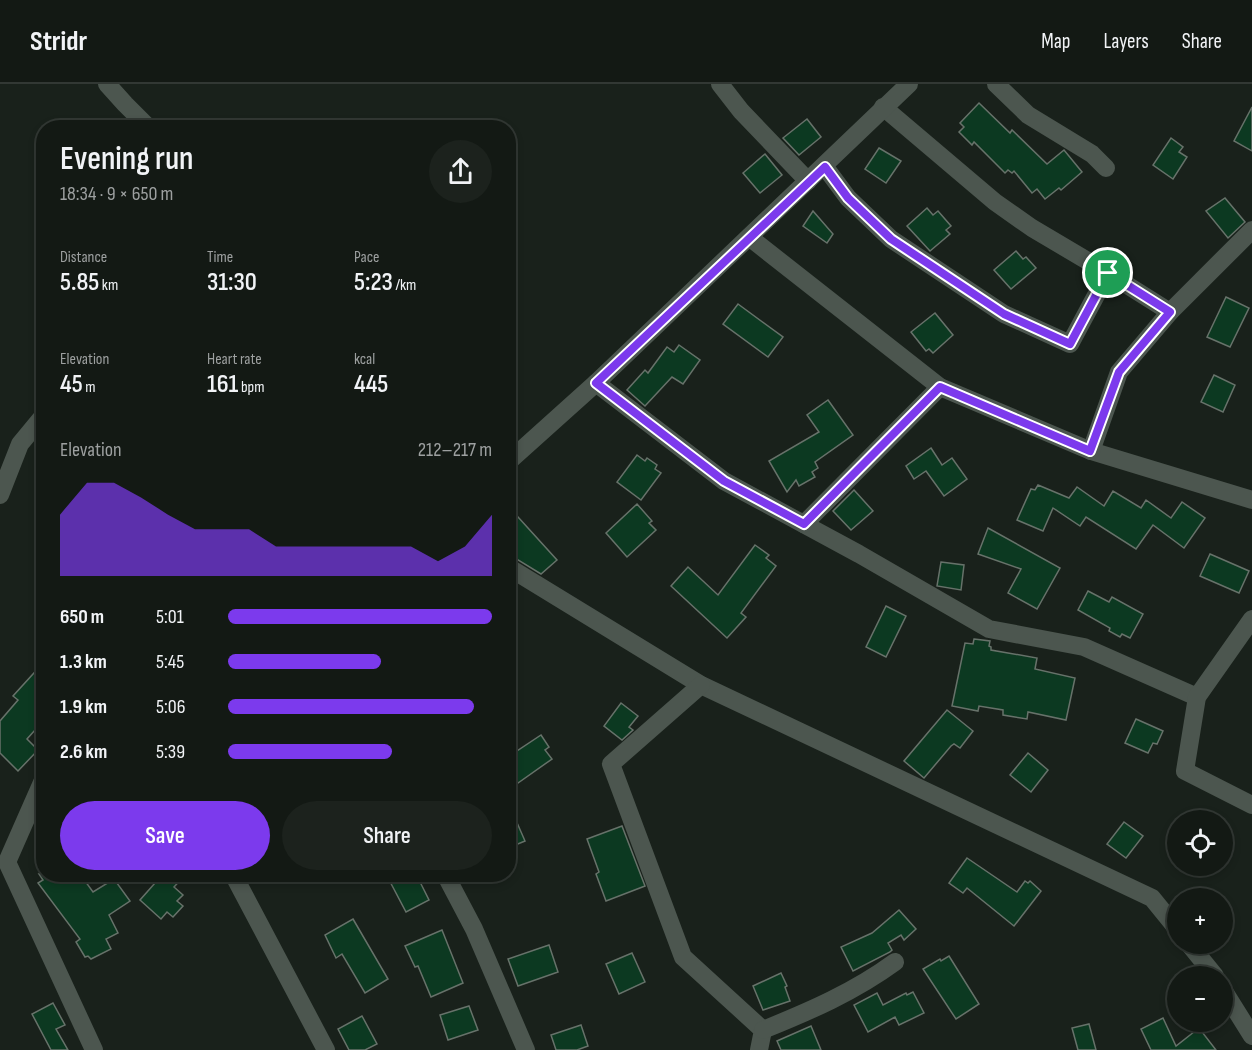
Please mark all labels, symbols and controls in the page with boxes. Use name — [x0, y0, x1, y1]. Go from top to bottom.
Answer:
text: Stridr — [30, 25, 87, 58]
text: Map — [1041, 29, 1070, 54]
text: Layers — [1103, 29, 1149, 54]
text: Share — [1182, 29, 1222, 54]
text: Evening run — [60, 139, 194, 179]
button: share — [429, 140, 492, 203]
text: 18:34 · 9 × 650 m — [60, 182, 173, 206]
pin — [1082, 247, 1133, 298]
text: Distance — [60, 248, 107, 267]
text: Time — [207, 248, 233, 267]
text: Pace — [354, 248, 379, 267]
icon: arrive — [1091, 256, 1124, 289]
text: 5.85 — [60, 267, 99, 298]
text: 31:30 — [207, 267, 257, 298]
text: 5:23 — [354, 267, 393, 298]
text: km — [99, 276, 118, 295]
text: /km — [393, 276, 416, 295]
text: Elevation — [60, 350, 109, 369]
text: Heart rate — [207, 350, 262, 369]
text: kcal — [354, 350, 375, 369]
text: 45 — [60, 369, 83, 400]
text: 161 — [207, 369, 238, 400]
text: 445 — [354, 369, 388, 400]
text: m — [83, 378, 95, 397]
text: bpm — [238, 378, 264, 397]
text: Elevation — [60, 438, 122, 462]
text: 212–217 m — [418, 438, 492, 462]
text: 650 m — [60, 605, 104, 629]
text: 5:01 — [156, 605, 184, 629]
text: 1.3 km — [60, 650, 107, 674]
text: 5:45 — [156, 650, 184, 674]
text: 1.9 km — [60, 695, 107, 719]
text: 5:06 — [156, 695, 185, 719]
text: 2.6 km — [60, 740, 107, 764]
text: 5:39 — [156, 740, 185, 764]
button: Save — [60, 801, 270, 870]
button: Share — [282, 801, 492, 870]
map controls — [1167, 810, 1233, 1032]
button: locate — [1167, 810, 1233, 876]
button: + — [1167, 888, 1233, 954]
button: − — [1167, 966, 1233, 1032]

